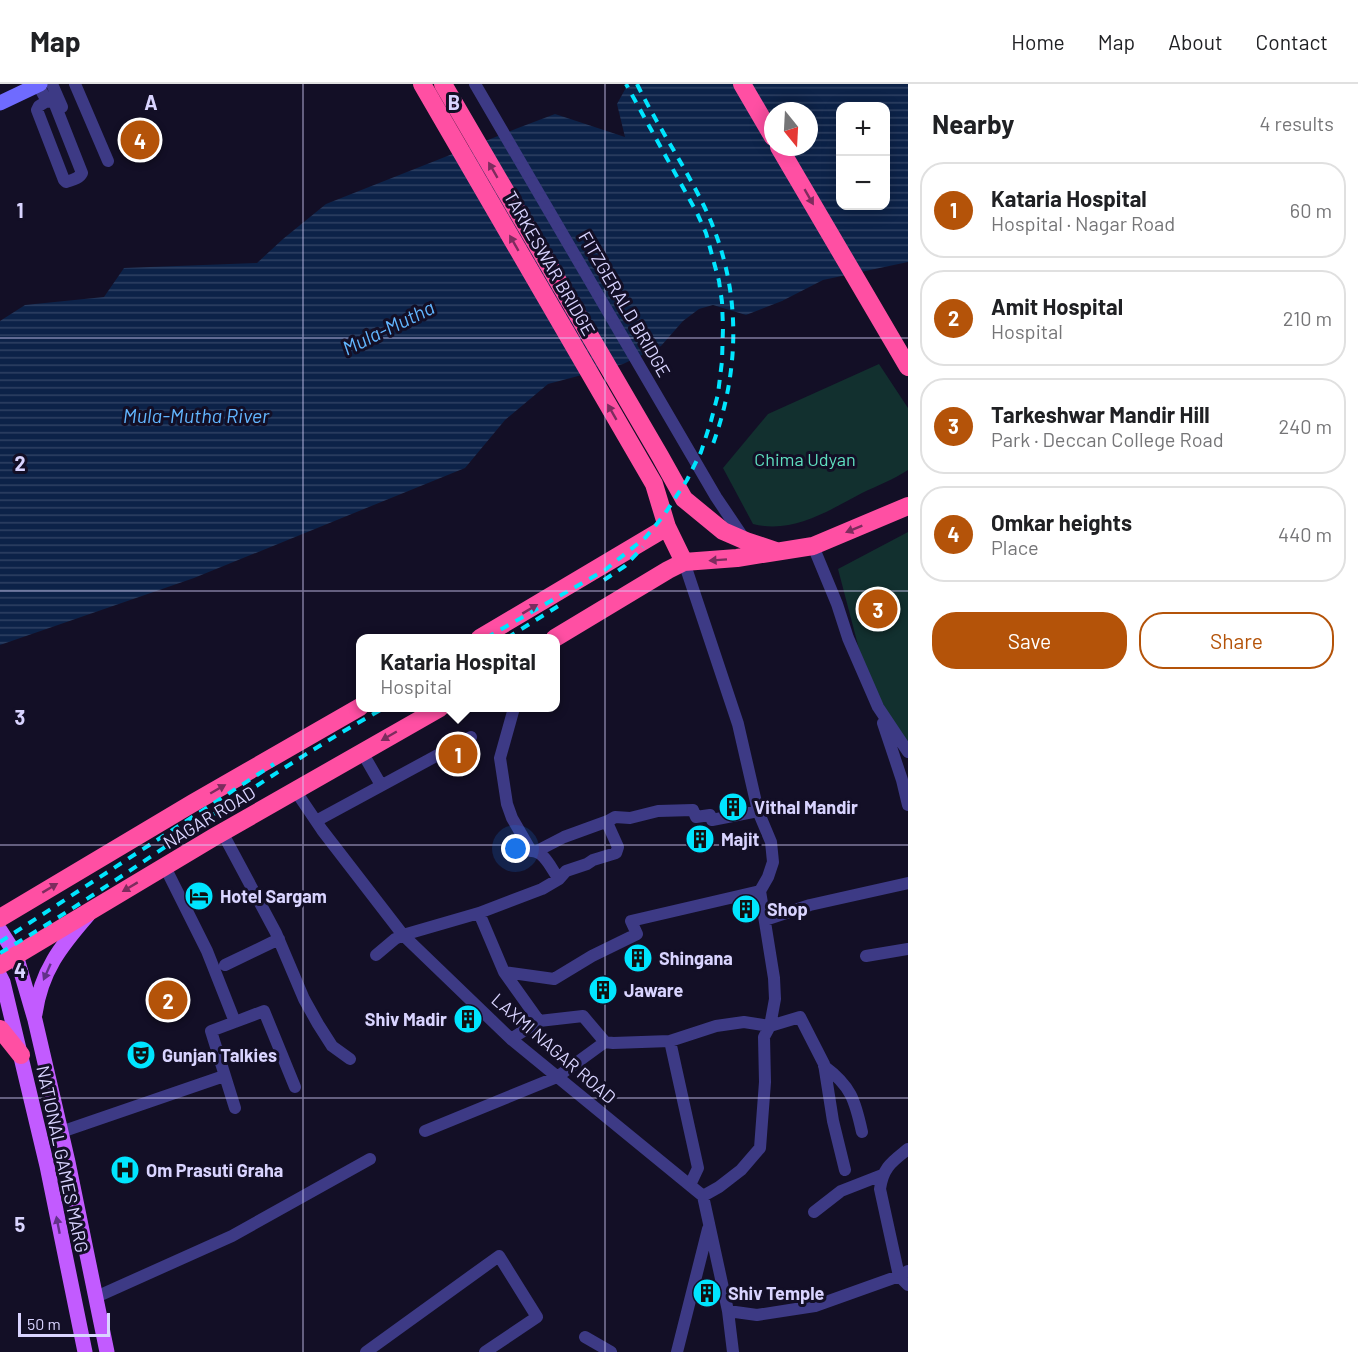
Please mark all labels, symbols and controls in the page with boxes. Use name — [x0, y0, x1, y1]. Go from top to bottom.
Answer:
text: Map — [30, 24, 81, 58]
text: Home — [1011, 29, 1065, 54]
text: Map — [1098, 29, 1135, 54]
text: About — [1168, 29, 1223, 54]
text: Contact — [1256, 29, 1328, 54]
text: A — [144, 90, 158, 114]
text: B — [448, 90, 460, 114]
north arrow — [764, 102, 818, 156]
map controls — [836, 102, 890, 210]
button: + — [836, 102, 890, 156]
text: Nearby — [932, 108, 1014, 139]
text: 4 results — [1259, 111, 1334, 135]
pin: 4 — [120, 118, 160, 162]
button: − — [836, 156, 890, 210]
one-way arrow — [488, 162, 499, 178]
text: Kataria Hospital — [991, 185, 1147, 211]
street label: TARKESWAR BRIDGE — [500, 187, 600, 339]
one-way arrow — [803, 189, 814, 205]
text: 1 — [16, 198, 24, 222]
text: 1 — [950, 198, 957, 222]
text: 60 m — [1290, 198, 1332, 222]
text: Hospital · Nagar Road — [991, 211, 1175, 235]
street label: FITZGERALD BRIDGE — [574, 227, 676, 381]
one-way arrow — [509, 235, 520, 251]
text: Amit Hospital — [991, 293, 1123, 319]
water label: Mula-Mutha — [338, 294, 438, 360]
text: 2 — [948, 306, 959, 330]
text: 210 m — [1283, 306, 1332, 330]
text: Hospital — [991, 319, 1063, 343]
text: Tarkeshwar Mandir Hill — [991, 401, 1210, 427]
water label: Mula-Mutha River — [123, 403, 270, 427]
one-way arrow — [607, 403, 617, 420]
text: 3 — [948, 414, 959, 438]
text: 240 m — [1278, 414, 1332, 438]
text: Park · Deccan College Road — [991, 427, 1224, 451]
park label: Chima Udyan — [754, 448, 856, 470]
text: 2 — [14, 451, 26, 475]
text: Omkar heights — [991, 509, 1132, 535]
text: 4 — [947, 522, 960, 546]
text: 440 m — [1278, 522, 1332, 546]
one-way arrow — [845, 524, 863, 534]
text: Place — [991, 535, 1039, 559]
one-way arrow — [709, 555, 728, 564]
pin: 3 — [858, 586, 898, 632]
one-way arrow — [522, 604, 539, 614]
button: Save — [932, 612, 1127, 669]
button: Share — [1139, 612, 1334, 669]
popup — [356, 634, 560, 712]
text: Kataria Hospital — [380, 648, 536, 674]
text: Hospital — [380, 674, 452, 698]
text: 3 — [15, 705, 25, 729]
one-way arrow — [381, 731, 397, 742]
pin: 1 — [438, 732, 478, 776]
street label: NAGAR ROAD — [159, 781, 259, 853]
one-way arrow — [210, 784, 227, 794]
building icon: Vithal Mandir — [717, 791, 749, 823]
place label: Vithal Mandir — [754, 796, 858, 818]
building icon: Majit — [684, 823, 716, 855]
place label: Majit — [721, 828, 760, 850]
your location — [501, 834, 530, 863]
hotel icon: Hotel Sargam — [183, 880, 215, 912]
one-way arrow — [122, 882, 138, 893]
one-way arrow — [42, 883, 58, 894]
place label: Hotel Sargam — [220, 885, 327, 907]
building icon: Shop — [730, 893, 762, 925]
place label: Shop — [767, 898, 808, 920]
building icon: Shingana — [622, 942, 654, 974]
place label: Shingana — [659, 947, 733, 969]
text: 4 — [14, 958, 26, 982]
one-way arrow — [43, 964, 52, 981]
building icon: Jaware — [587, 974, 619, 1006]
pin: 2 — [148, 978, 188, 1022]
place label: Jaware — [624, 979, 684, 1001]
street label: LAXMI NAGAR ROAD — [487, 988, 621, 1108]
building icon: Shiv Madir — [452, 1003, 484, 1035]
place label: Shiv Madir — [365, 1008, 447, 1030]
theatre icon: Gunjan Talkies — [125, 1039, 157, 1071]
place label: Gunjan Talkies — [162, 1044, 277, 1066]
street label: NATIONAL GAMES MARG — [32, 1063, 94, 1255]
hospital icon: Om Prasuti Graha — [109, 1154, 141, 1186]
place label: Om Prasuti Graha — [146, 1159, 283, 1181]
text: 5 — [15, 1212, 26, 1236]
one-way arrow — [53, 1215, 62, 1234]
building icon: Shiv Temple — [691, 1277, 723, 1309]
place label: Shiv Temple — [728, 1282, 825, 1304]
scale bar — [18, 1310, 110, 1338]
text: 50 m — [27, 1314, 61, 1333]

